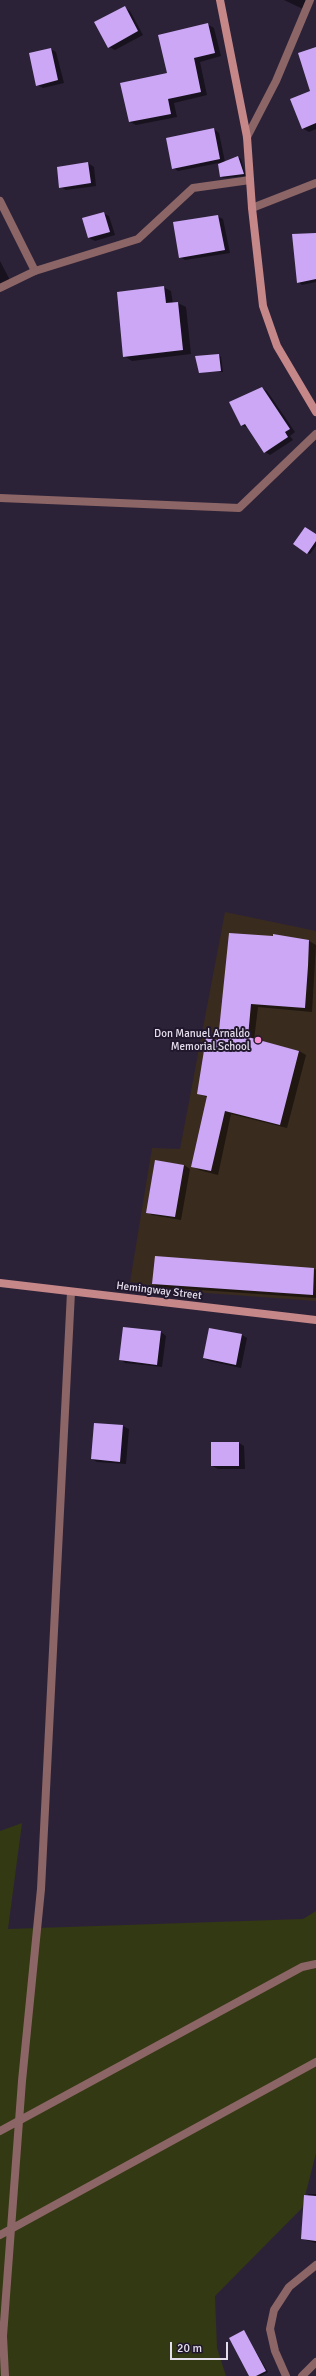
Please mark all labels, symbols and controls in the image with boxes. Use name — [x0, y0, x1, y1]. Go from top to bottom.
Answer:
place label: Don Manuel Arnaldo Memorial School — [154, 1027, 250, 1053]
marker: Don Manuel Arnaldo Memorial School — [253, 1035, 263, 1045]
street label: Hemingway Street — [116, 1279, 202, 1303]
scale bar — [172, 2334, 230, 2360]
text: 20 m — [177, 2341, 202, 2356]

